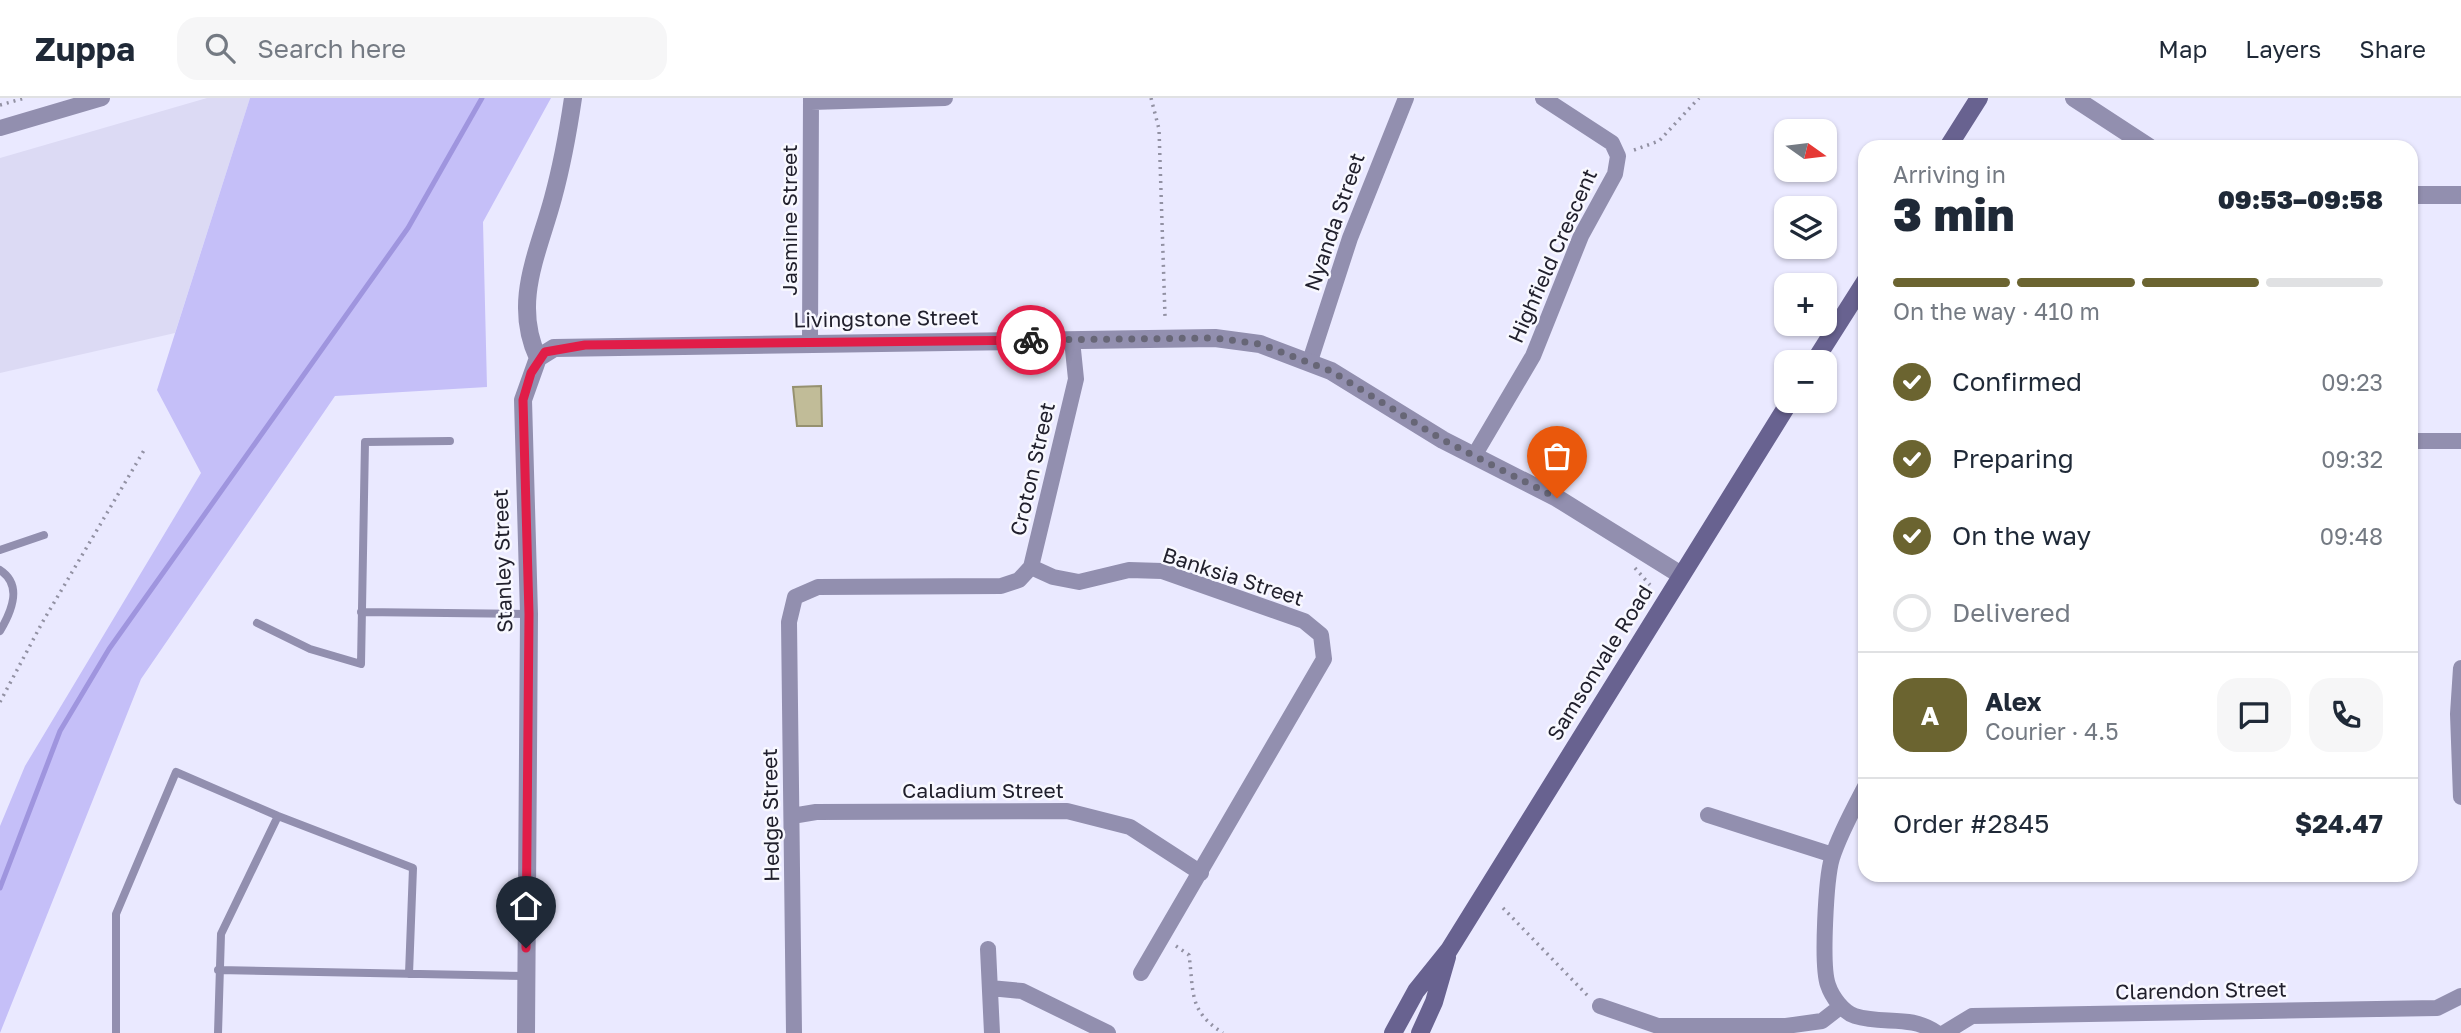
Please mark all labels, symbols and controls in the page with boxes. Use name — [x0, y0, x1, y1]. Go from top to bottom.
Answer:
search box — [177, 17, 667, 80]
text: Zuppa — [35, 29, 135, 68]
icon: search — [201, 29, 239, 67]
text: Search here — [257, 33, 406, 64]
text: Map — [2158, 34, 2207, 63]
text: Layers — [2245, 34, 2321, 63]
text: Share — [2359, 34, 2426, 63]
north arrow — [1774, 119, 1838, 182]
map controls — [1774, 119, 1837, 413]
street label: Jasmine Street — [776, 144, 802, 296]
street label: Nyanda Street — [1298, 149, 1370, 294]
text: Arriving in — [1893, 160, 2006, 188]
street label: Highfield Crescent — [1502, 164, 1602, 347]
text: 09:53–09:58 — [2218, 184, 2383, 215]
text: 3 min — [1893, 186, 2015, 241]
button: layers — [1774, 196, 1837, 259]
button: + — [1774, 273, 1837, 336]
text: On the way · 410 m — [1893, 297, 2100, 325]
street label: Livingstone Street — [793, 303, 979, 333]
courier — [996, 305, 1066, 375]
icon: bike — [1012, 321, 1050, 359]
button: − — [1774, 350, 1837, 413]
icon: check — [1893, 363, 1931, 401]
text: Confirmed — [1952, 366, 2082, 397]
text: 09:23 — [2321, 368, 2383, 396]
street label: Croton Street — [1004, 400, 1060, 538]
pin — [1527, 426, 1587, 498]
icon: bag — [1538, 437, 1576, 475]
icon: check — [1893, 440, 1931, 478]
text: Preparing — [1952, 443, 2074, 474]
text: 09:32 — [2321, 445, 2383, 473]
street label: Stanley Street — [487, 489, 517, 633]
icon: check — [1893, 517, 1931, 555]
text: On the way — [1952, 520, 2091, 551]
text: 09:48 — [2320, 522, 2383, 550]
street label: Banksia Street — [1160, 541, 1307, 611]
street label: Samsonvale Road — [1541, 580, 1657, 745]
text: Delivered — [1952, 597, 2071, 628]
button: chat — [2217, 678, 2291, 752]
button: phone — [2309, 678, 2383, 752]
text: Alex — [1985, 686, 2042, 717]
text: A — [1921, 700, 1939, 731]
text: Courier · 4.5 — [1985, 717, 2118, 745]
street label: Hedge Street — [756, 748, 784, 882]
street label: Caladium Street — [902, 777, 1064, 803]
text: Order #2845 — [1893, 808, 2049, 839]
text: $24.47 — [2295, 808, 2383, 839]
pin — [496, 876, 556, 948]
icon: home — [507, 887, 545, 925]
street label: Clarendon Street — [2115, 976, 2287, 1004]

